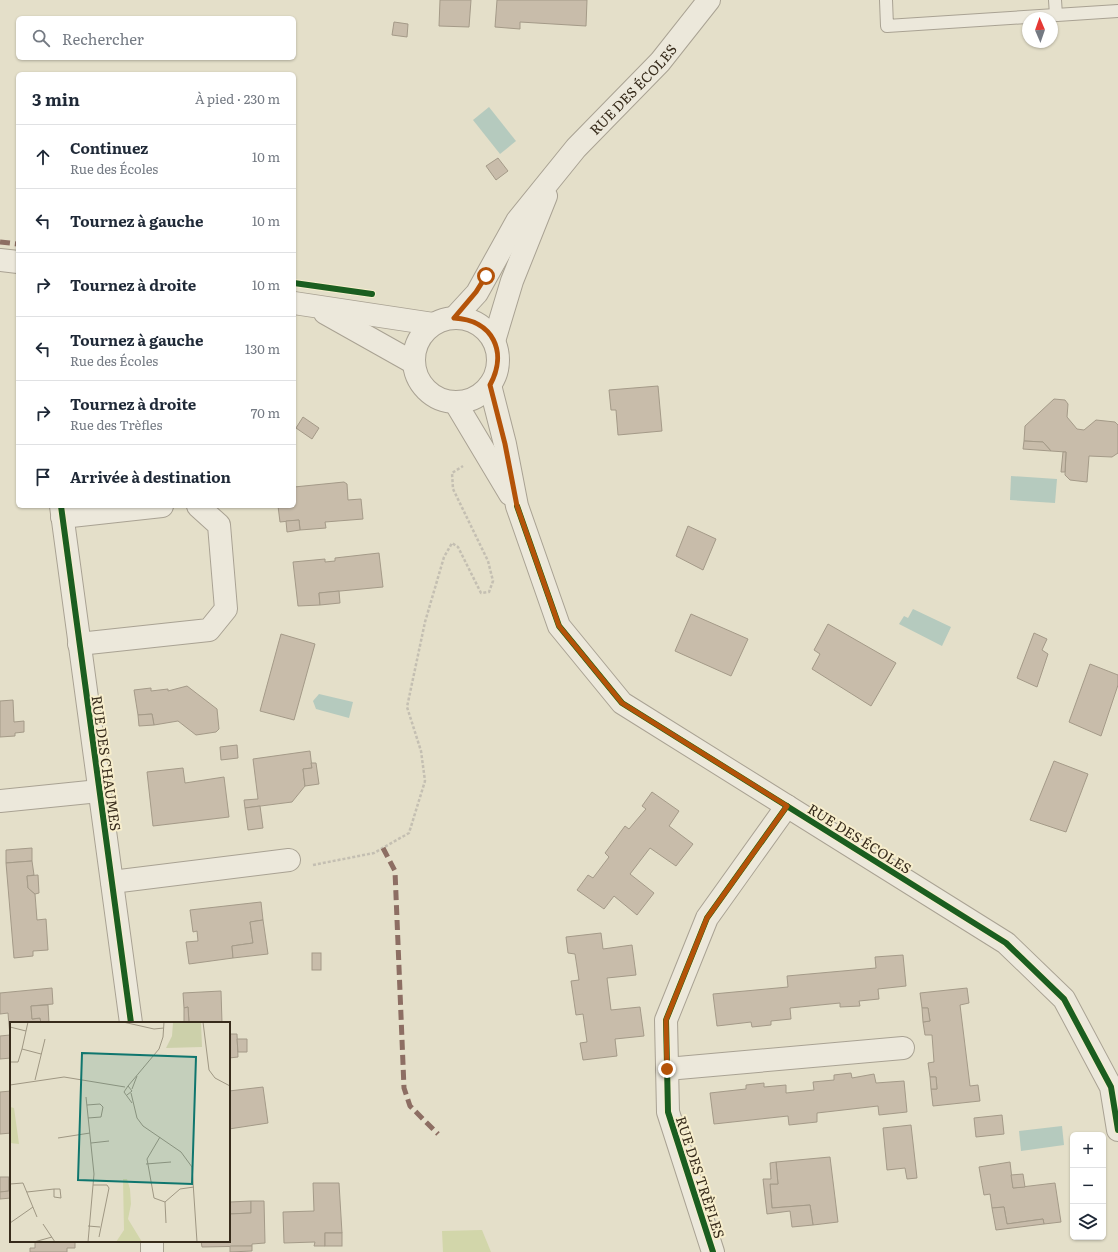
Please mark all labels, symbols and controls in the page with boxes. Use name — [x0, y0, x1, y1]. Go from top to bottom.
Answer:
north arrow — [1022, 12, 1058, 48]
search box — [16, 16, 296, 60]
icon: search — [30, 27, 52, 49]
text: Rechercher — [62, 27, 144, 50]
street label: RUE DES ÉCOLES — [585, 39, 681, 139]
text: 3 min — [32, 86, 80, 111]
text: À pied · 230 m — [195, 89, 280, 108]
text: Continuez — [70, 136, 148, 159]
icon: ahead — [32, 146, 54, 168]
text: 10 m — [252, 147, 280, 166]
text: Rue des Écoles — [70, 159, 158, 178]
text: Tournez à gauche — [70, 209, 203, 232]
icon: left — [32, 210, 54, 232]
text: 10 m — [252, 211, 280, 230]
route start — [477, 267, 495, 285]
text: Tournez à droite — [70, 273, 196, 296]
icon: right — [32, 274, 54, 296]
text: 10 m — [252, 275, 280, 294]
text: Tournez à gauche — [70, 328, 203, 351]
icon: left — [32, 338, 54, 360]
text: 130 m — [245, 339, 280, 358]
text: Rue des Écoles — [70, 351, 158, 370]
text: Tournez à droite — [70, 392, 196, 415]
icon: right — [32, 402, 54, 424]
text: 70 m — [251, 403, 280, 422]
text: Rue des Trèfles — [70, 415, 162, 434]
text: Arrivée à destination — [70, 465, 231, 488]
icon: arrive — [32, 466, 54, 488]
street label: RUE DES CHAUMES — [88, 694, 126, 832]
street label: RUE DES ÉCOLES — [804, 798, 916, 878]
inset map — [10, 1022, 230, 1242]
route end — [658, 1060, 676, 1078]
street label: RUE DES TRÈFLES — [672, 1113, 730, 1241]
map controls — [1070, 1132, 1106, 1240]
button: + — [1070, 1132, 1106, 1168]
button: − — [1070, 1168, 1106, 1204]
button: layers — [1070, 1204, 1106, 1240]

